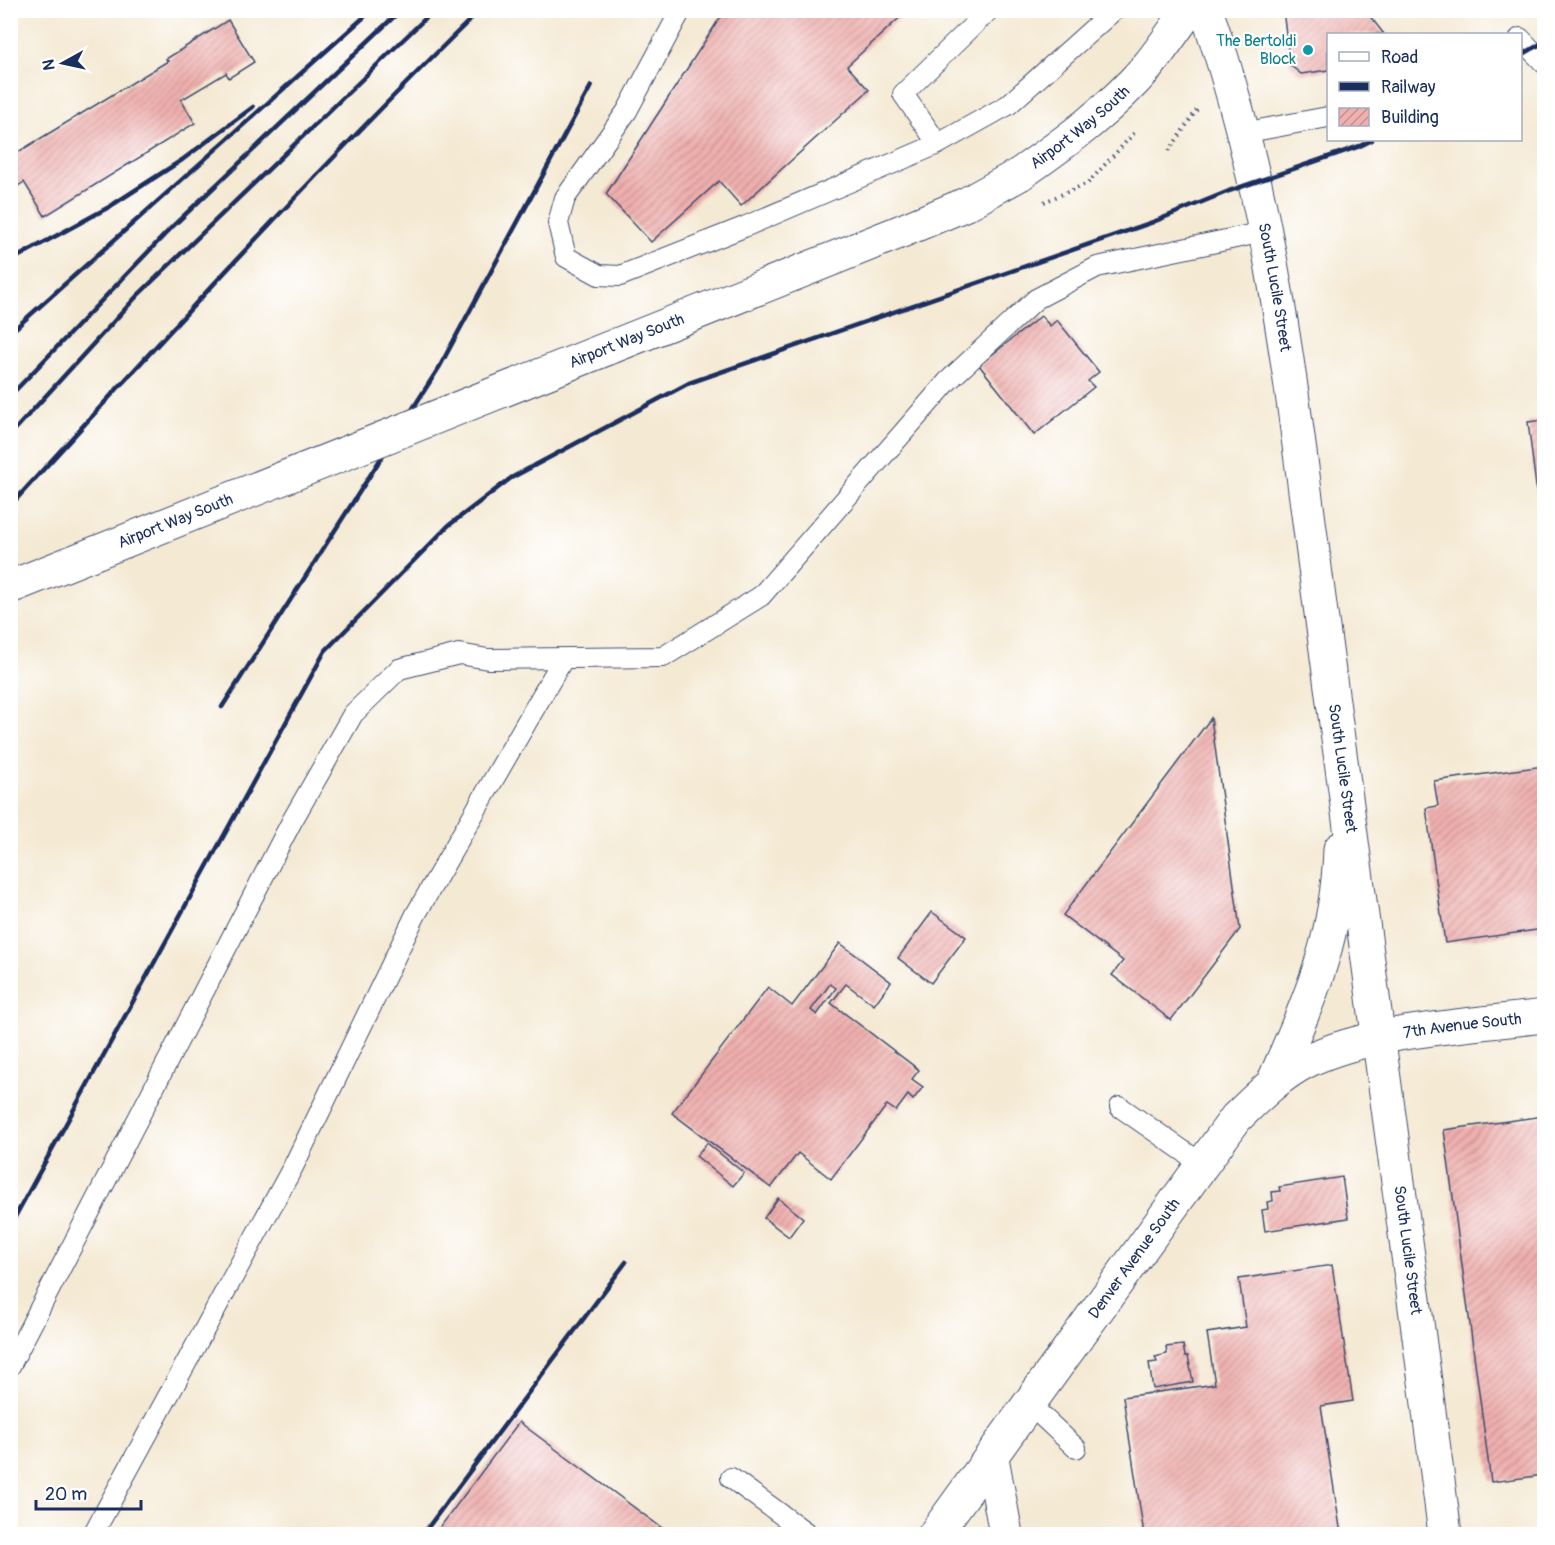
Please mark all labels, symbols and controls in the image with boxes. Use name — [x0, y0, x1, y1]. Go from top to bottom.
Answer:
place label: The Bertoldi Block — [1216, 31, 1296, 69]
north arrow — [33, 33, 93, 93]
legend — [1327, 33, 1522, 141]
marker: The Bertoldi Block — [1301, 43, 1315, 57]
text: Road — [1381, 46, 1418, 69]
text: N — [38, 58, 60, 72]
text: Railway — [1381, 76, 1436, 99]
street label: Airport Way South — [1026, 81, 1134, 174]
text: Building — [1381, 106, 1439, 129]
street label: South Lucile Street — [1254, 221, 1296, 353]
street label: Airport Way South — [566, 309, 687, 373]
street label: Airport Way South — [115, 489, 236, 553]
street label: South Lucile Street — [1324, 703, 1361, 835]
street label: 7th Avenue South — [1402, 1009, 1522, 1043]
street label: South Lucile Street — [1389, 1184, 1426, 1316]
street label: Denver Avenue South — [1084, 1194, 1185, 1323]
scale bar — [36, 1473, 141, 1511]
text: 20 m — [45, 1483, 87, 1506]

